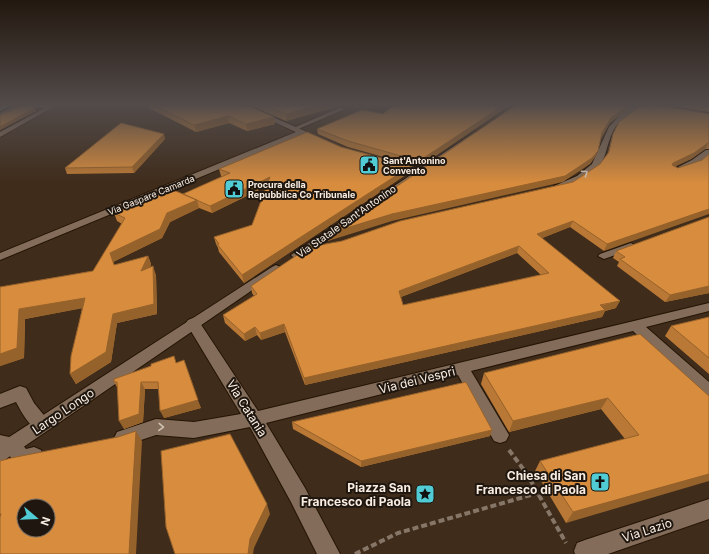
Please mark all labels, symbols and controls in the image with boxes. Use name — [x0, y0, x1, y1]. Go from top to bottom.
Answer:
public building icon: Sant'Antonino Convento — [358, 154, 380, 176]
place label: Sant'Antonino Convento — [383, 155, 446, 176]
one-way arrow — [581, 170, 588, 178]
street label: Via Gaspare Camarda — [106, 173, 196, 217]
public building icon: Procura della Repubblica Co Tribunale — [223, 178, 245, 200]
place label: Procura della Repubblica Co Tribunale — [248, 179, 356, 200]
street label: Via Statale Sant'Antonino — [294, 182, 398, 260]
street label: Via dei Vespri — [377, 363, 457, 397]
street label: Via Catania — [224, 377, 270, 439]
street label: Largo Longo — [29, 385, 97, 437]
one-way arrow — [158, 423, 164, 432]
place label: Chiesa di San Francesco di Paola — [476, 468, 586, 497]
church icon: Chiesa di San Francesco di Paola — [589, 471, 611, 493]
place label: Piazza San Francesco di Paola — [301, 480, 411, 509]
place icon: Piazza San Francesco di Paola — [414, 483, 436, 505]
north arrow — [16, 498, 56, 538]
text: N — [37, 515, 53, 528]
street label: Via Lazio — [620, 515, 674, 545]

